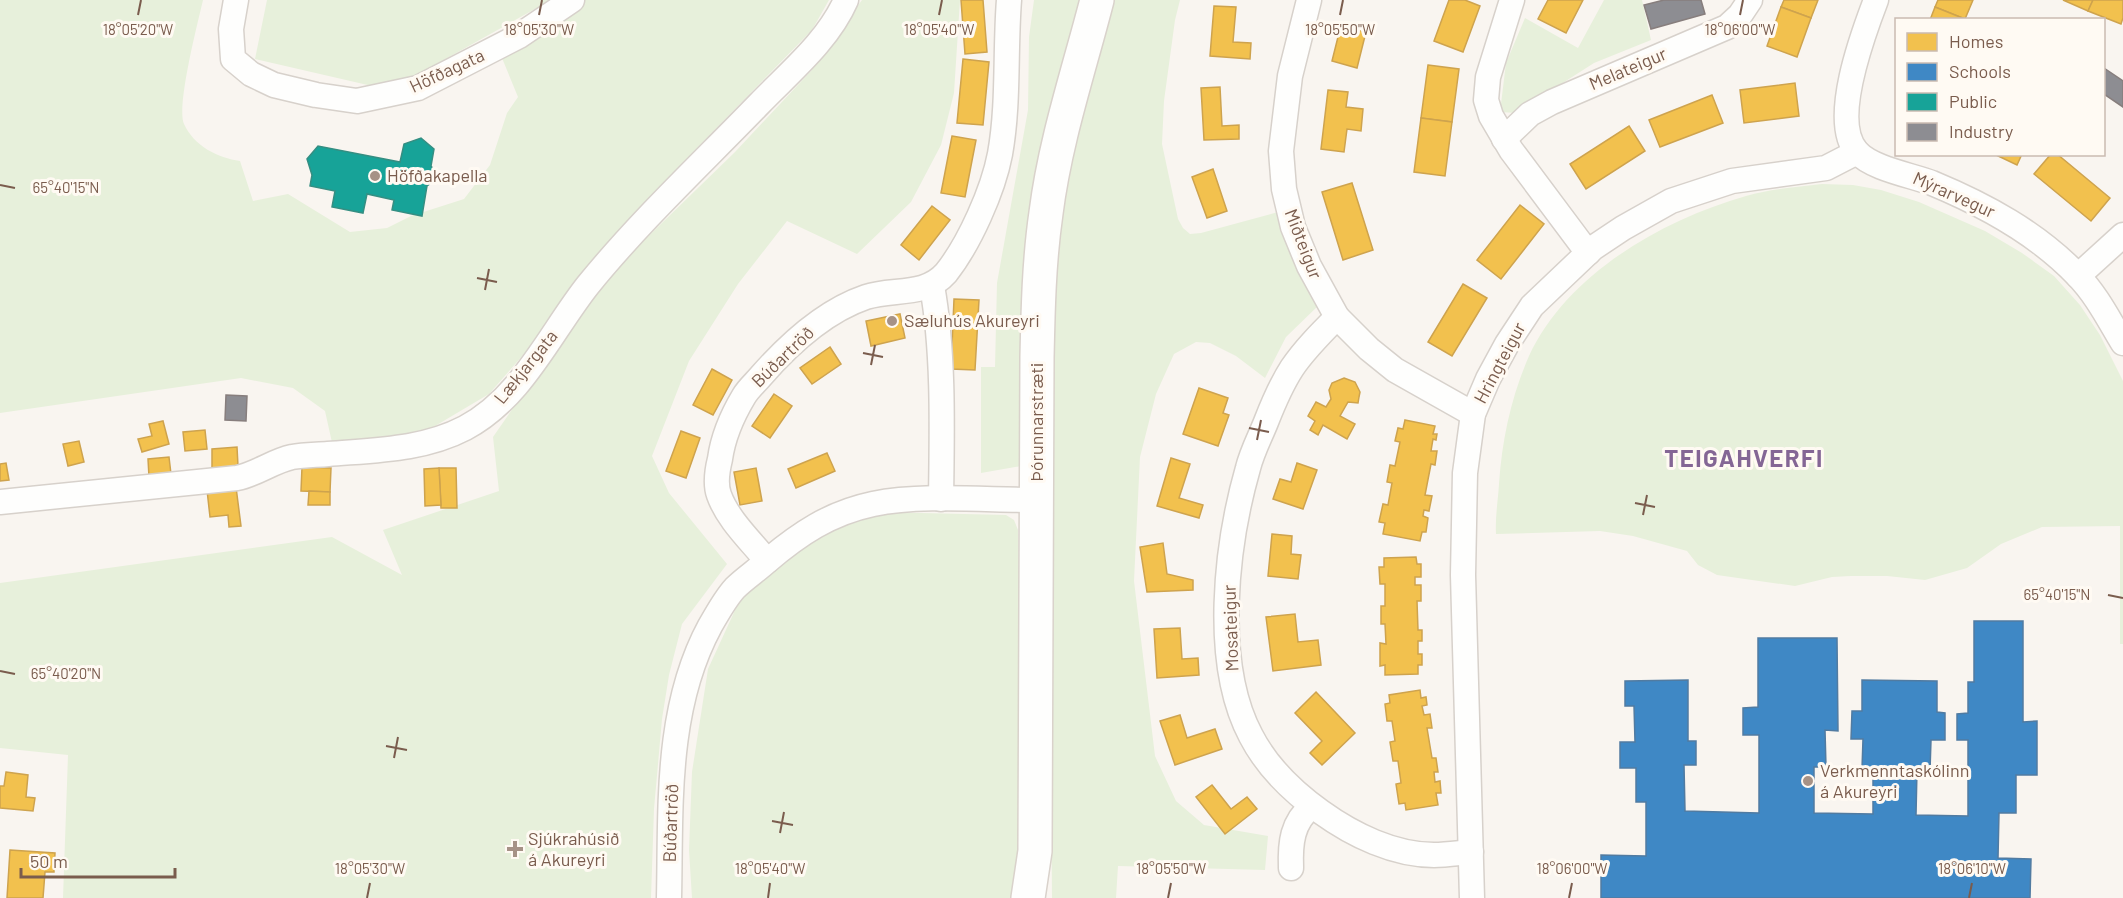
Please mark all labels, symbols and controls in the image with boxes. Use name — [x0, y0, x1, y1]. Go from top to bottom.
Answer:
legend — [1895, 18, 2105, 156]
text: 18°05'20"W — [103, 20, 173, 38]
text: 18°05'30"W — [504, 20, 574, 38]
text: 18°05'40"W — [904, 20, 974, 38]
text: 18°05'50"W — [1305, 20, 1375, 38]
text: 18°06'00"W — [1704, 20, 1776, 38]
text: Homes — [1949, 30, 2003, 52]
street label: Melateigur — [1586, 42, 1670, 94]
street label: Höfðagata — [406, 43, 488, 97]
text: Schools — [1949, 60, 2011, 82]
text: Public — [1949, 90, 1997, 112]
text: Industry — [1949, 120, 2013, 142]
place label: Höfðakapella — [387, 164, 488, 186]
street label: Mýrarvegur — [1910, 166, 1999, 222]
marker: Höfðakapella — [368, 169, 382, 183]
text: 65°40'15"N — [33, 178, 99, 196]
street label: Miðteigur — [1281, 206, 1327, 282]
place label: Sæluhús Akureyri — [904, 309, 1040, 331]
marker: Sæluhús Akureyri — [885, 314, 899, 328]
street label: Hringteigur — [1469, 318, 1530, 407]
street label: Búðartröð — [746, 321, 818, 391]
street label: Lækjargata — [489, 325, 562, 408]
street label: Þórunnarstræti — [1025, 363, 1047, 481]
district label: TEIGAHVERFI — [1664, 443, 1824, 472]
street label: Mosateigur — [1217, 584, 1243, 672]
text: 65°40'15"N — [2024, 585, 2090, 603]
text: 65°40'20"N — [31, 664, 101, 682]
place label: Verkmenntaskólinn á Akureyri — [1820, 759, 1970, 802]
marker: Verkmenntaskólinn á Akureyri — [1801, 774, 1815, 788]
street label: Búðartröð — [658, 783, 682, 863]
place label: Sjúkrahúsið á Akureyri — [528, 827, 620, 870]
marker: Sjúkrahúsið á Akureyri — [506, 840, 524, 858]
scale bar — [21, 841, 176, 879]
text: 50 m — [30, 850, 68, 872]
text: 18°05'30"W — [335, 859, 405, 877]
text: 18°05'40"W — [735, 859, 805, 877]
text: 18°05'50"W — [1136, 859, 1206, 877]
text: 18°06'00"W — [1536, 859, 1608, 877]
text: 18°06'10"W — [1938, 859, 2006, 877]

